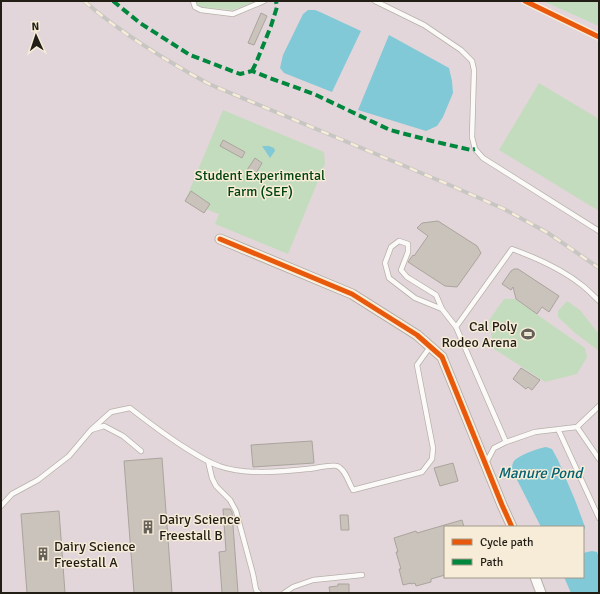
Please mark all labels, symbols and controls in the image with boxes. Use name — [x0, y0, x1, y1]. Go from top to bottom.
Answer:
north arrow — [16, 16, 56, 56]
text: N — [31, 20, 40, 33]
park label: Student Experimental Farm (SEF) — [195, 167, 325, 200]
place label: Cal Poly Rodeo Arena — [442, 318, 517, 351]
sports icon: Cal Poly Rodeo Arena — [520, 326, 536, 342]
water label: Manure Pond — [498, 464, 584, 482]
place label: Dairy Science Freestall B — [159, 511, 240, 544]
building icon: Dairy Science Freestall B — [140, 519, 156, 535]
legend — [444, 526, 584, 578]
text: Cycle path — [480, 535, 533, 550]
place label: Dairy Science Freestall A — [54, 538, 135, 571]
building icon: Dairy Science Freestall A — [35, 546, 51, 562]
text: Path — [480, 555, 503, 570]

